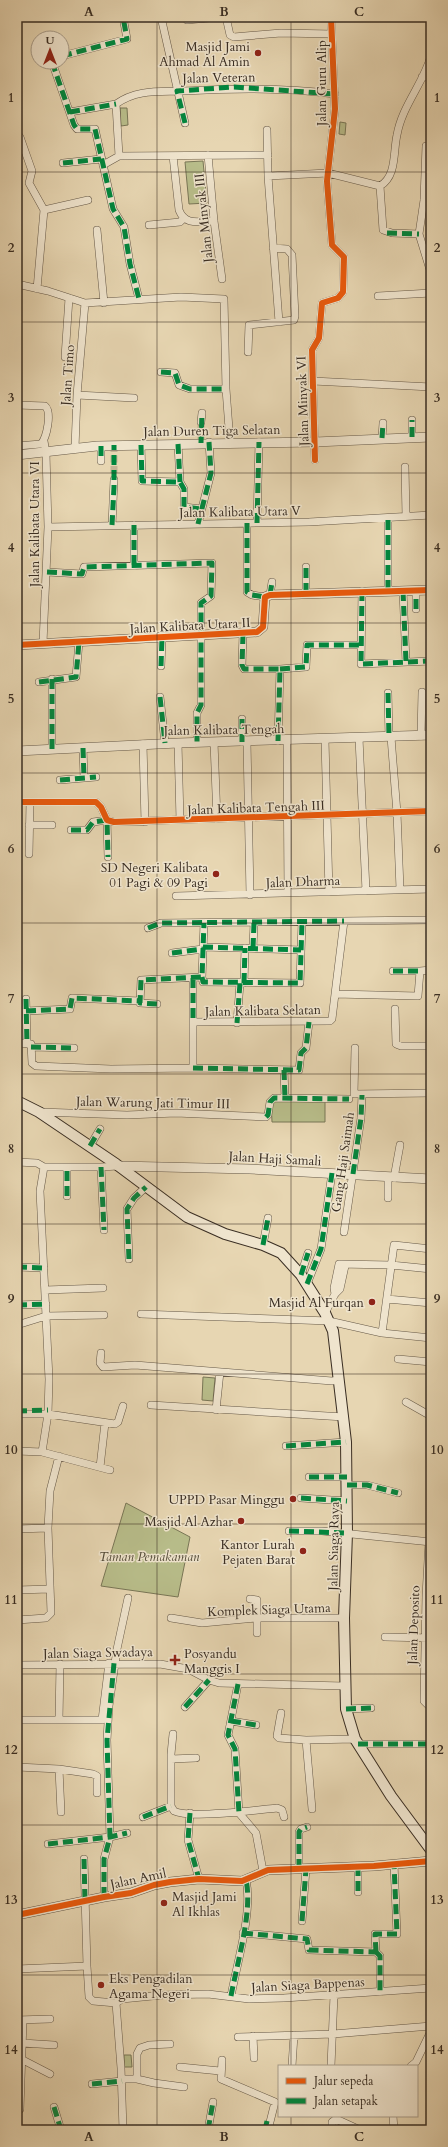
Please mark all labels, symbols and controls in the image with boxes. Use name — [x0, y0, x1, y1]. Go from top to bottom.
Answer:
text: A — [84, 3, 94, 21]
text: B — [219, 3, 229, 21]
text: C — [354, 3, 364, 21]
north arrow — [30, 30, 70, 70]
text: U — [46, 33, 55, 48]
place label: Masjid Jami Ahmad Al Amin — [159, 38, 251, 71]
street label: Jalan Guru Alip — [313, 40, 331, 128]
marker: Masjid Jami Ahmad Al Amin — [253, 48, 263, 58]
street label: Jalan Veteran — [180, 68, 256, 88]
text: 1 — [8, 89, 14, 107]
text: 1 — [434, 89, 440, 107]
street label: Jalan Minyak III — [190, 173, 218, 265]
text: 2 — [8, 239, 15, 257]
text: 2 — [434, 239, 441, 257]
street label: Jalan Timo — [57, 344, 79, 408]
street label: Jalan Minyak VI — [292, 356, 314, 448]
text: 3 — [8, 389, 15, 407]
text: 3 — [434, 389, 441, 407]
street label: Jalan Duren Tiga Selatan — [141, 421, 281, 441]
street label: Jalan Kalibata Utara VI — [26, 461, 44, 589]
street label: Jalan Kalibata Utara V — [177, 502, 301, 522]
text: 4 — [8, 539, 15, 557]
text: 4 — [434, 539, 441, 557]
street label: Jalan Kalibata Utara II — [127, 614, 251, 638]
text: 5 — [8, 690, 14, 708]
text: 5 — [434, 690, 440, 708]
street label: Jalan Kalibata Tengah — [161, 720, 285, 740]
street label: Jalan Kalibata Tengah III — [185, 797, 325, 819]
text: 6 — [8, 840, 15, 858]
text: 6 — [434, 840, 441, 858]
place label: SD Negeri Kalibata 01 Pagi & 09 Pagi — [101, 859, 208, 892]
marker: SD Negeri Kalibata 01 Pagi & 09 Pagi — [211, 869, 221, 879]
street label: Jalan Dharma — [263, 872, 341, 892]
text: 7 — [8, 990, 15, 1008]
text: 7 — [434, 990, 441, 1008]
street label: Jalan Kalibata Selatan — [203, 1001, 322, 1021]
street label: Jalan Warung Jati Timur III — [74, 1093, 230, 1113]
street label: Gang Haji Saimah — [327, 1111, 359, 1213]
text: 8 — [8, 1140, 14, 1158]
text: 8 — [434, 1140, 440, 1158]
street label: Jalan Haji Samali — [226, 1147, 322, 1170]
text: 9 — [8, 1290, 15, 1308]
text: 9 — [434, 1290, 441, 1308]
place label: Masjid Al Furqan — [269, 1294, 365, 1312]
marker: Masjid Al Furqan — [367, 1297, 377, 1307]
text: 10 — [4, 1441, 18, 1459]
text: 10 — [430, 1441, 444, 1459]
place label: UPPD Pasar Minggu — [168, 1491, 285, 1509]
marker: UPPD Pasar Minggu — [288, 1494, 298, 1504]
street label: Jalan Siaga Raya — [324, 1501, 344, 1593]
place label: Masjid Al Azhar — [144, 1513, 233, 1531]
marker: Masjid Al Azhar — [236, 1516, 246, 1526]
place label: Kantor Lurah Pejaten Barat — [220, 1536, 295, 1569]
marker: Kantor Lurah Pejaten Barat — [298, 1546, 308, 1556]
park label: Taman Pemakaman — [99, 1548, 200, 1566]
street label: Jalan Deposito — [404, 1585, 424, 1667]
text: 11 — [4, 1591, 18, 1609]
text: 11 — [430, 1591, 444, 1609]
street label: Komplek Siaga Utama — [207, 1599, 331, 1621]
street label: Jalan Siaga Swadaya — [41, 1643, 153, 1663]
place label: Posyandu Manggis I — [184, 1645, 240, 1678]
marker: Posyandu Manggis I — [169, 1654, 181, 1666]
text: 12 — [4, 1741, 18, 1759]
text: 12 — [430, 1741, 444, 1759]
street label: Jalan Amil — [106, 1864, 169, 1894]
place label: Masjid Jami Al Ikhlas — [172, 1888, 237, 1921]
text: 13 — [4, 1891, 18, 1909]
text: 13 — [430, 1891, 444, 1909]
marker: Masjid Jami Al Ikhlas — [159, 1898, 169, 1908]
place label: Eks Pengadilan Agama Negeri — [109, 1970, 193, 2003]
street label: Jalan Siaga Bappenas — [249, 1973, 365, 1997]
marker: Eks Pengadilan Agama Negeri — [96, 1980, 106, 1990]
text: 14 — [4, 2041, 18, 2059]
text: 14 — [430, 2041, 444, 2059]
legend — [278, 2065, 418, 2117]
text: Jalur sepeda — [312, 2073, 374, 2089]
text: Jalan setapak — [312, 2093, 379, 2109]
text: A — [84, 2128, 94, 2146]
text: B — [219, 2128, 229, 2146]
text: C — [354, 2128, 364, 2146]

